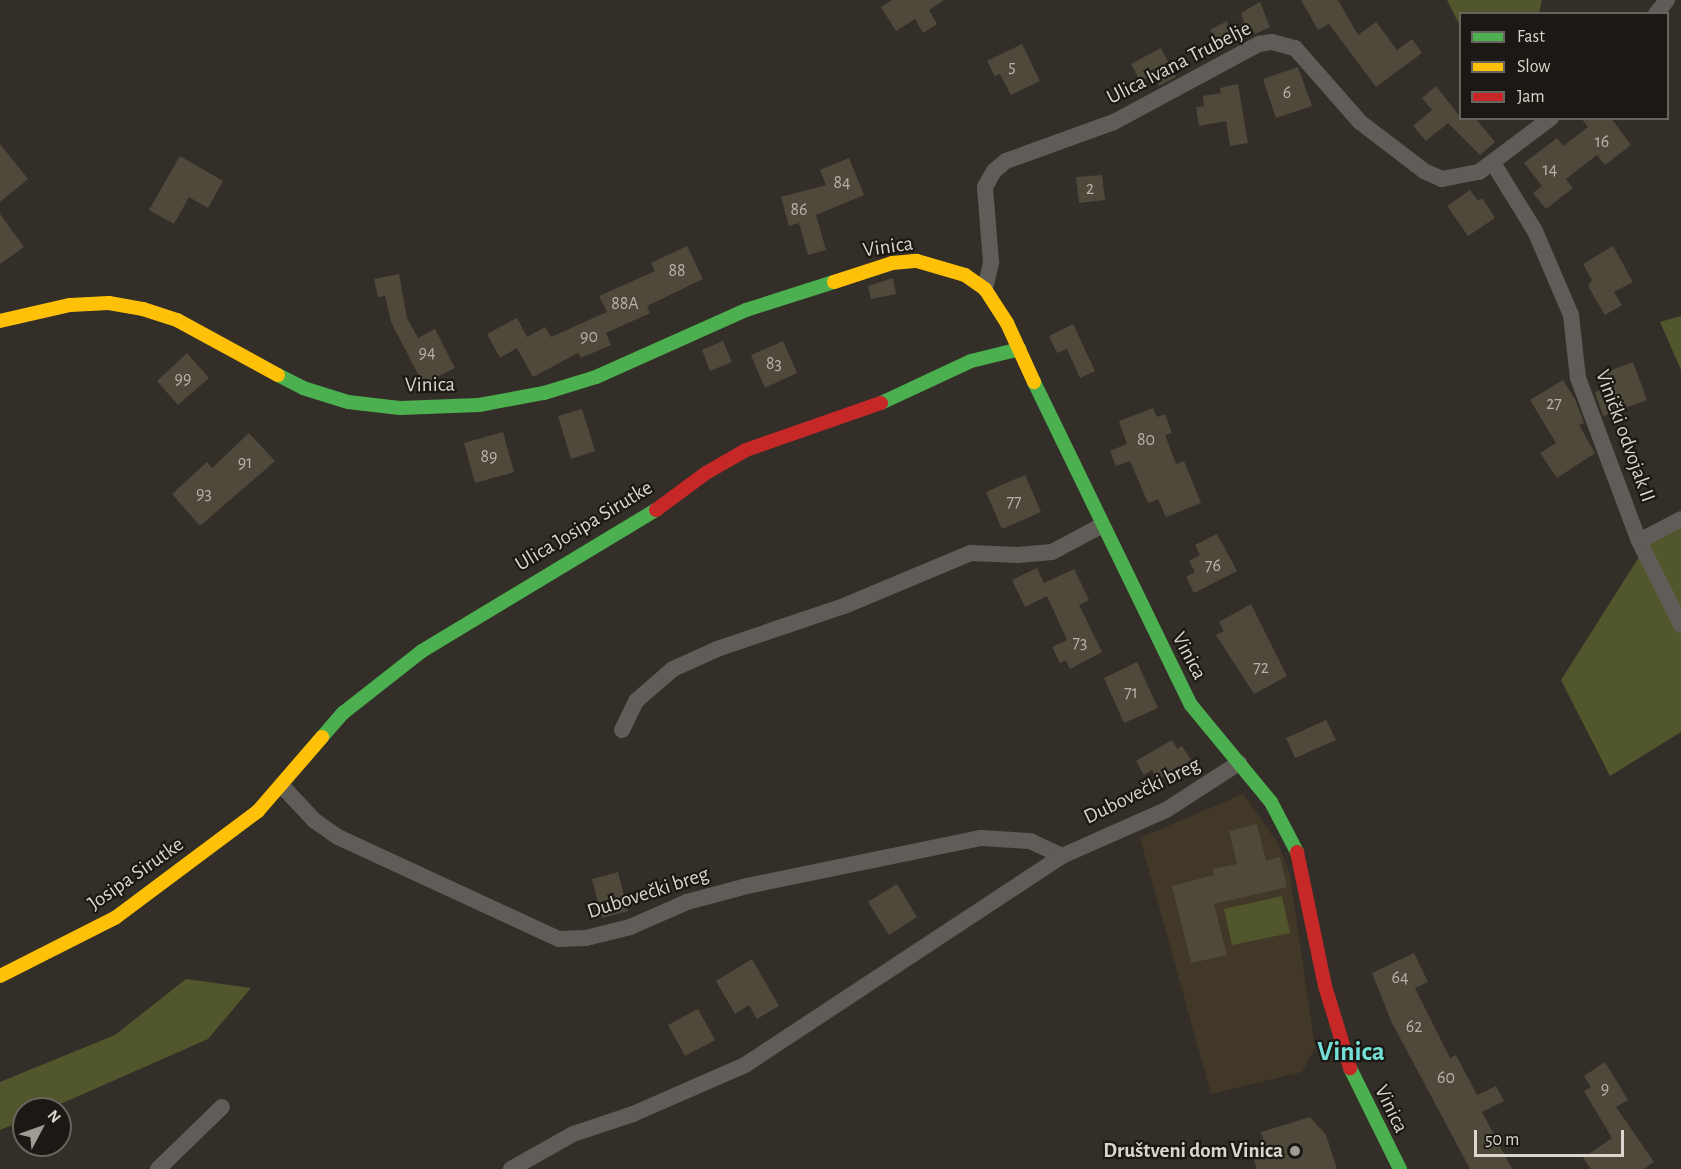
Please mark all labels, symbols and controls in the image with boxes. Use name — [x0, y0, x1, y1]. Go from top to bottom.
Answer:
legend — [1459, 12, 1669, 120]
street label: Ulica Ivana Trubelje — [1103, 16, 1255, 110]
text: Fast — [1517, 28, 1545, 46]
house number: 5 — [1008, 56, 1016, 78]
text: Slow — [1517, 58, 1550, 76]
house number: 6 — [1283, 82, 1291, 104]
text: Jam — [1517, 88, 1545, 106]
house number: 16 — [1595, 131, 1609, 153]
house number: 14 — [1543, 159, 1557, 181]
house number: 84 — [833, 172, 851, 194]
house number: 2 — [1086, 178, 1094, 200]
house number: 86 — [791, 199, 807, 221]
street label: Vinica — [861, 231, 915, 263]
house number: 88 — [668, 260, 686, 282]
house number: 88A — [611, 293, 639, 315]
house number: 90 — [580, 326, 598, 348]
house number: 94 — [418, 342, 436, 364]
house number: 83 — [766, 353, 782, 375]
street label: Vinički odvojak II — [1589, 367, 1661, 505]
house number: 99 — [175, 368, 191, 390]
street label: Vinica — [405, 372, 455, 398]
house number: 27 — [1546, 393, 1562, 415]
house number: 80 — [1137, 429, 1155, 451]
house number: 89 — [481, 446, 497, 468]
house number: 91 — [238, 452, 252, 474]
street label: Ulica Josipa Sirutke — [511, 475, 657, 577]
house number: 93 — [196, 483, 212, 505]
house number: 77 — [1006, 491, 1022, 513]
house number: 76 — [1205, 555, 1221, 577]
street label: Vinica — [1166, 628, 1212, 684]
house number: 73 — [1073, 632, 1087, 654]
house number: 72 — [1253, 657, 1269, 679]
house number: 71 — [1124, 682, 1138, 704]
street label: Dubovečki breg — [1080, 752, 1204, 830]
street label: Josipa Sirutke — [83, 832, 189, 916]
street label: Dubovečki breg — [584, 861, 712, 925]
house number: 64 — [1391, 967, 1409, 989]
house number: 62 — [1406, 1016, 1422, 1038]
district label: Vinica — [1317, 1036, 1385, 1068]
house number: 60 — [1437, 1067, 1455, 1089]
house number: 9 — [1601, 1078, 1609, 1100]
street label: Vinica — [1369, 1081, 1413, 1137]
north arrow — [12, 1097, 72, 1157]
text: N — [44, 1107, 64, 1126]
scale bar — [1477, 1118, 1627, 1156]
text: 50 m — [1485, 1131, 1519, 1149]
place label: Društveni dom Vinica — [1103, 1138, 1283, 1164]
marker: Društveni dom Vinica — [1288, 1144, 1302, 1158]

